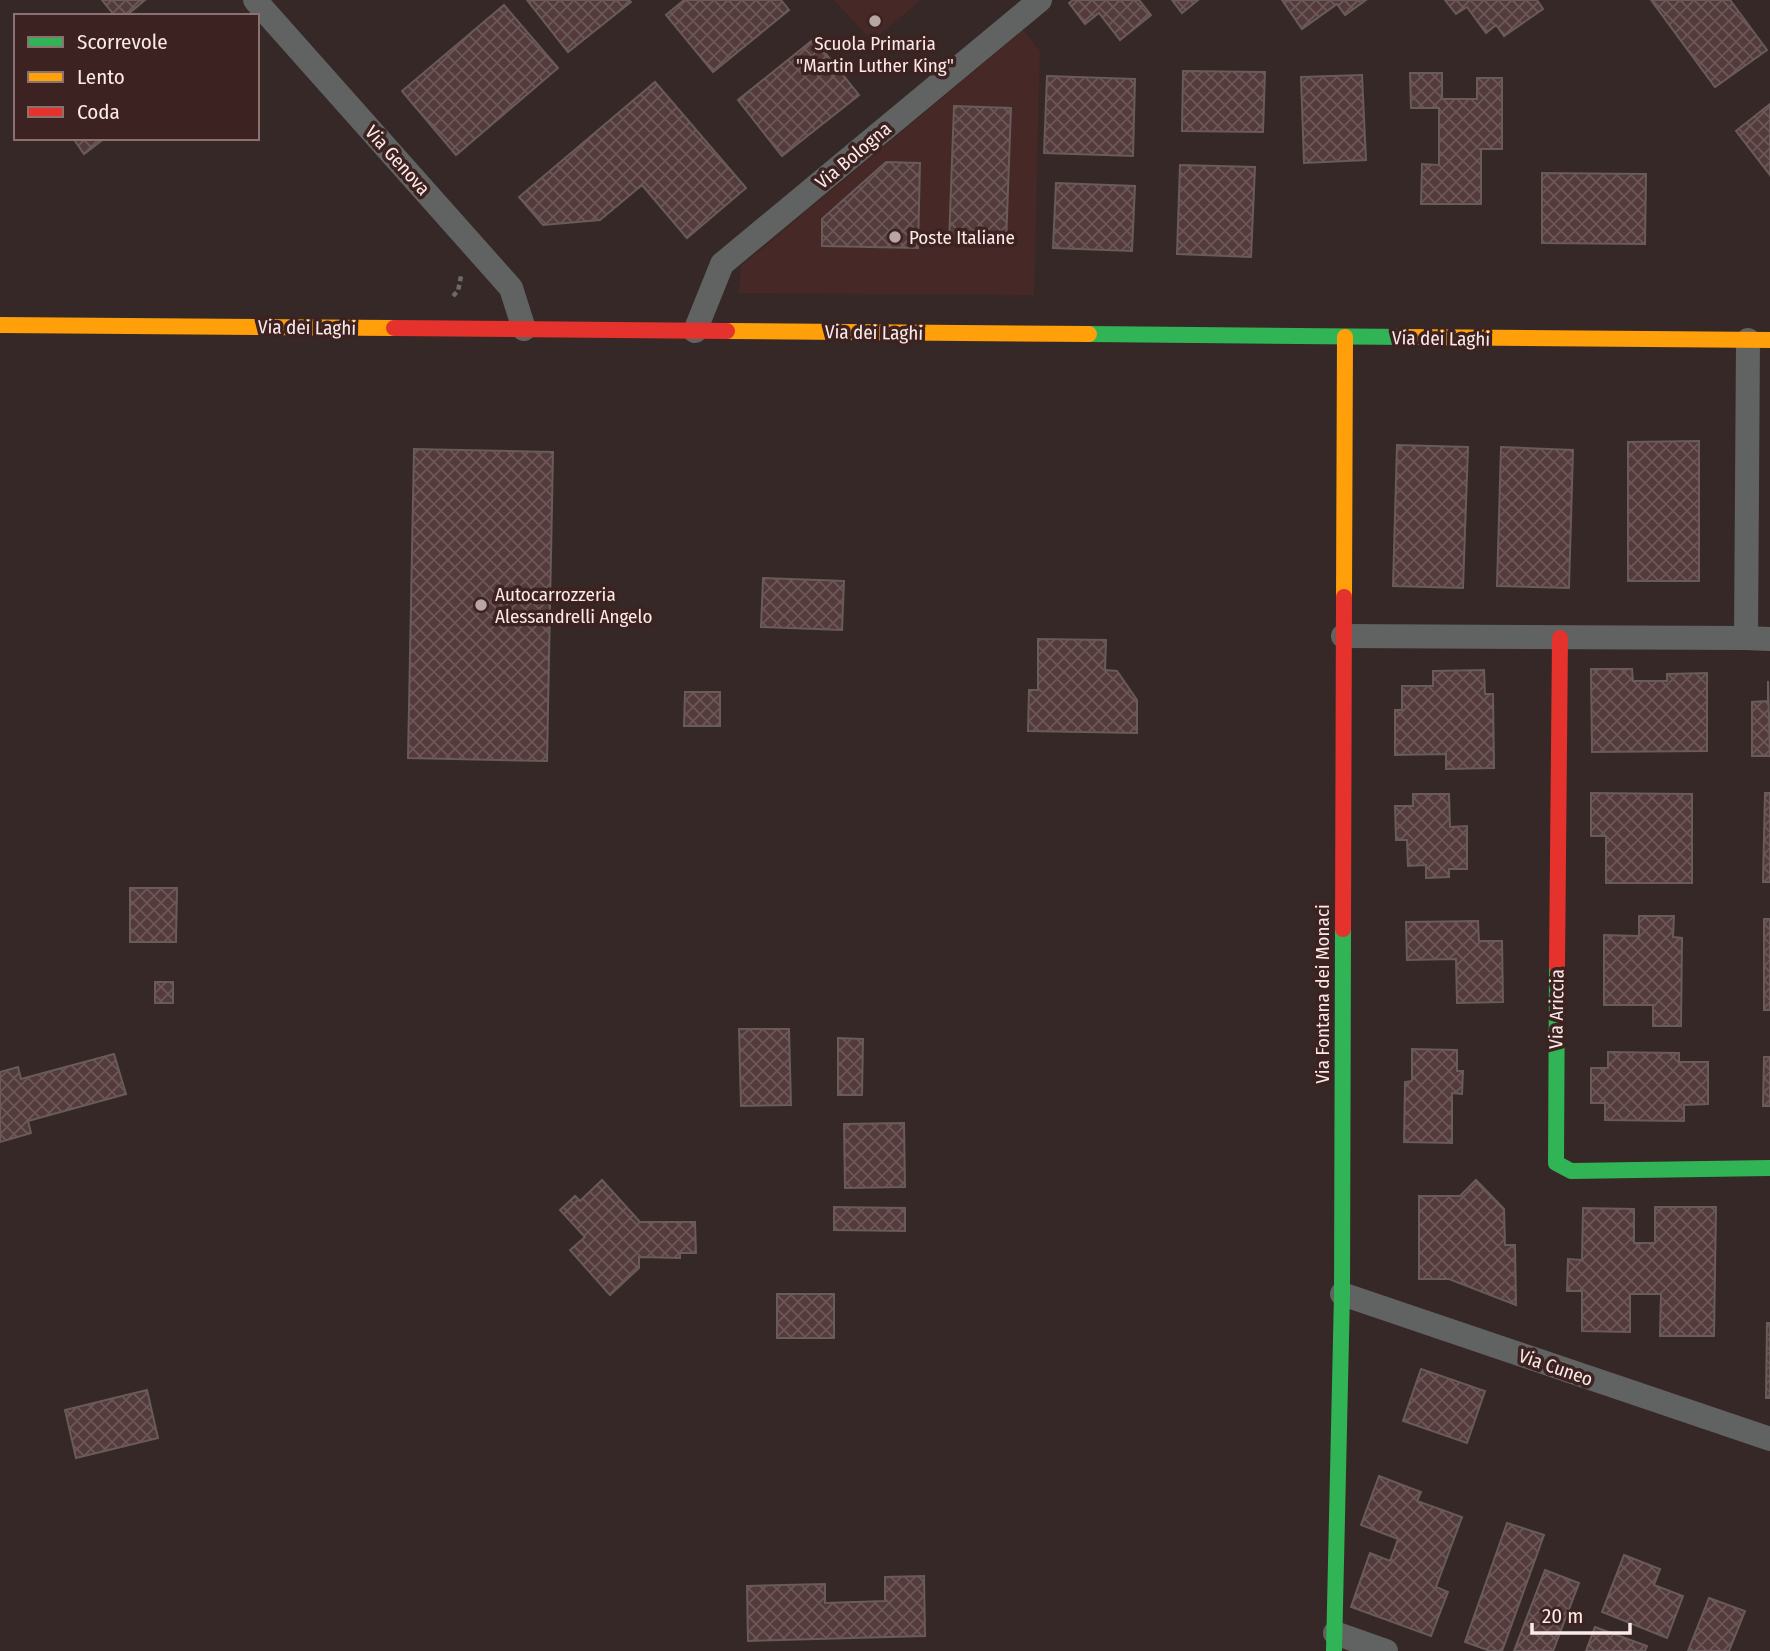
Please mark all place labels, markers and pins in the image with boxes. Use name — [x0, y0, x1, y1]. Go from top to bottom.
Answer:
marker: Scuola Primaria "Martin Luther King" — [867, 13, 883, 29]
place label: Scuola Primaria "Martin Luther King" — [796, 32, 954, 77]
place label: Poste Italiane — [909, 226, 1015, 249]
marker: Poste Italiane — [887, 229, 903, 245]
place label: Autocarrozzeria Alessandrelli Angelo — [495, 583, 652, 628]
marker: Autocarrozzeria Alessandrelli Angelo — [473, 597, 489, 613]

